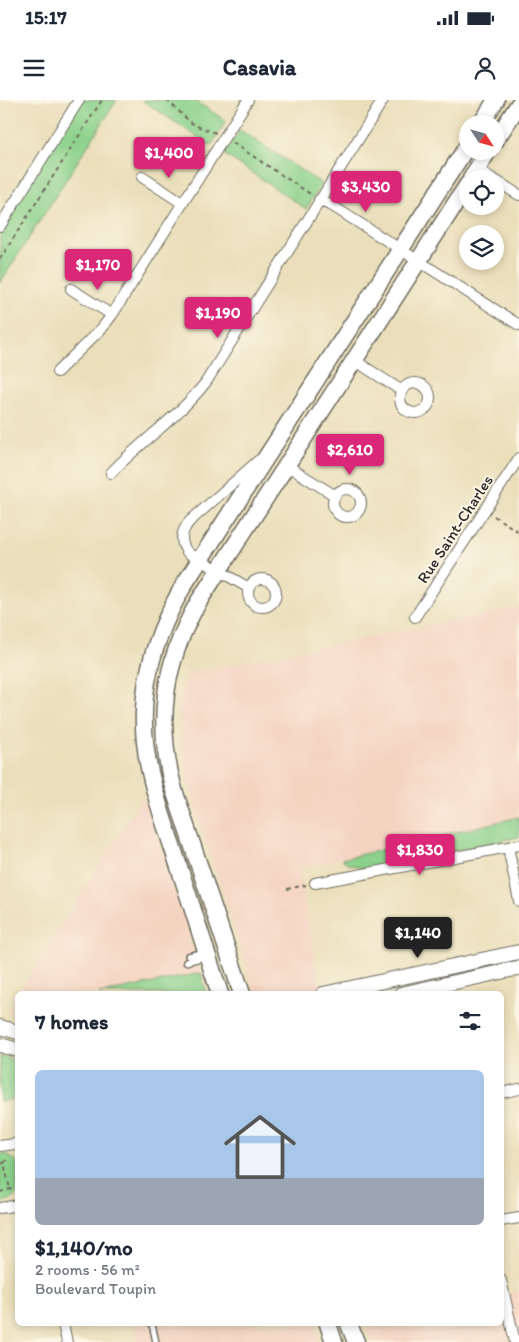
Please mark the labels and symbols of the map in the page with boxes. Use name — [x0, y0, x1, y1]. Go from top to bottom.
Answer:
north arrow — [459, 115, 504, 160]
pin: $1,400 — [128, 136, 210, 179]
pin: $3,430 — [325, 170, 407, 213]
pin: $1,170 — [57, 248, 139, 291]
pin: $1,190 — [177, 296, 259, 339]
pin: $2,610 — [309, 434, 391, 476]
street label: Rue Saint-Charles — [413, 471, 497, 587]
pin: $1,830 — [379, 834, 461, 876]
pin: $1,140 — [377, 916, 459, 959]

